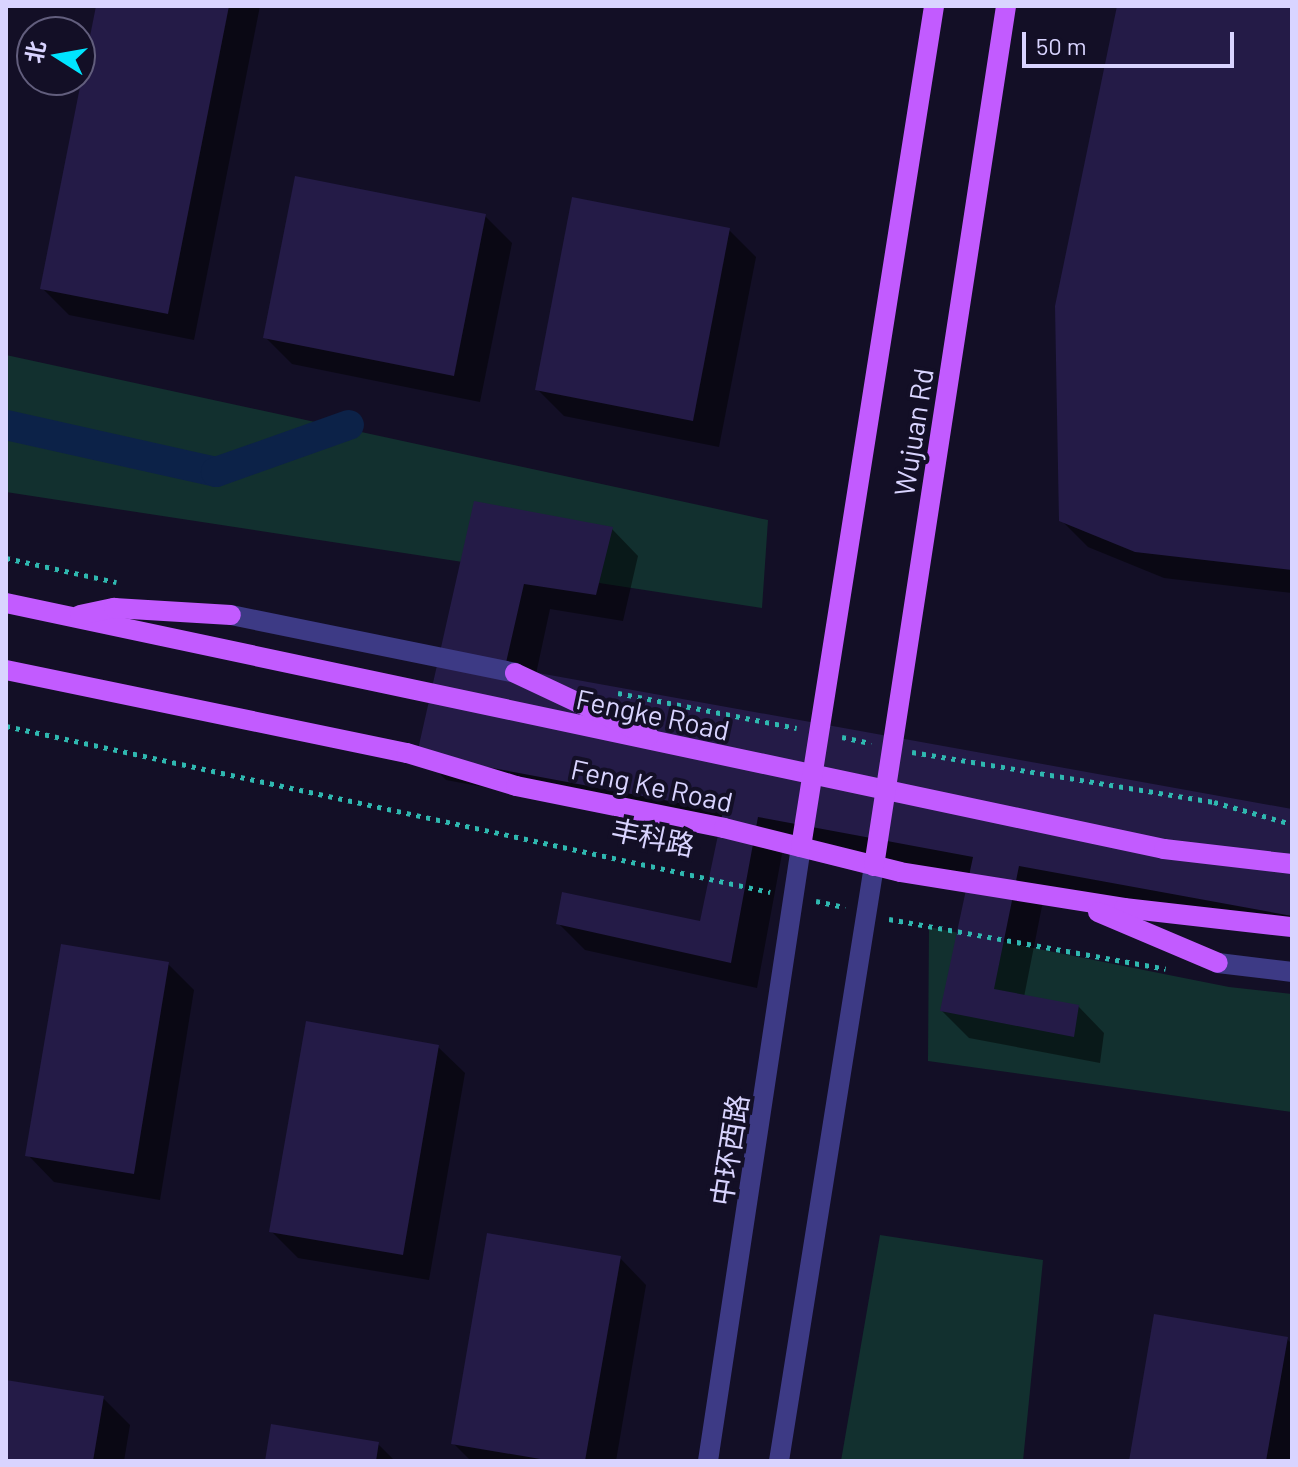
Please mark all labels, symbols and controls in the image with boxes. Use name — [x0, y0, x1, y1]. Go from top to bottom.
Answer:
north arrow — [16, 16, 96, 96]
scale bar — [1026, 16, 1238, 66]
text: 50 m — [1036, 31, 1087, 60]
text: 北 — [20, 39, 49, 65]
street label: Wujuan Rd — [886, 366, 940, 498]
street label: Fengke Road — [573, 681, 733, 747]
street label: Feng Ke Road — [568, 751, 736, 819]
street label: 丰科路 — [608, 812, 698, 862]
street label: 中环西路 — [704, 1092, 754, 1208]

